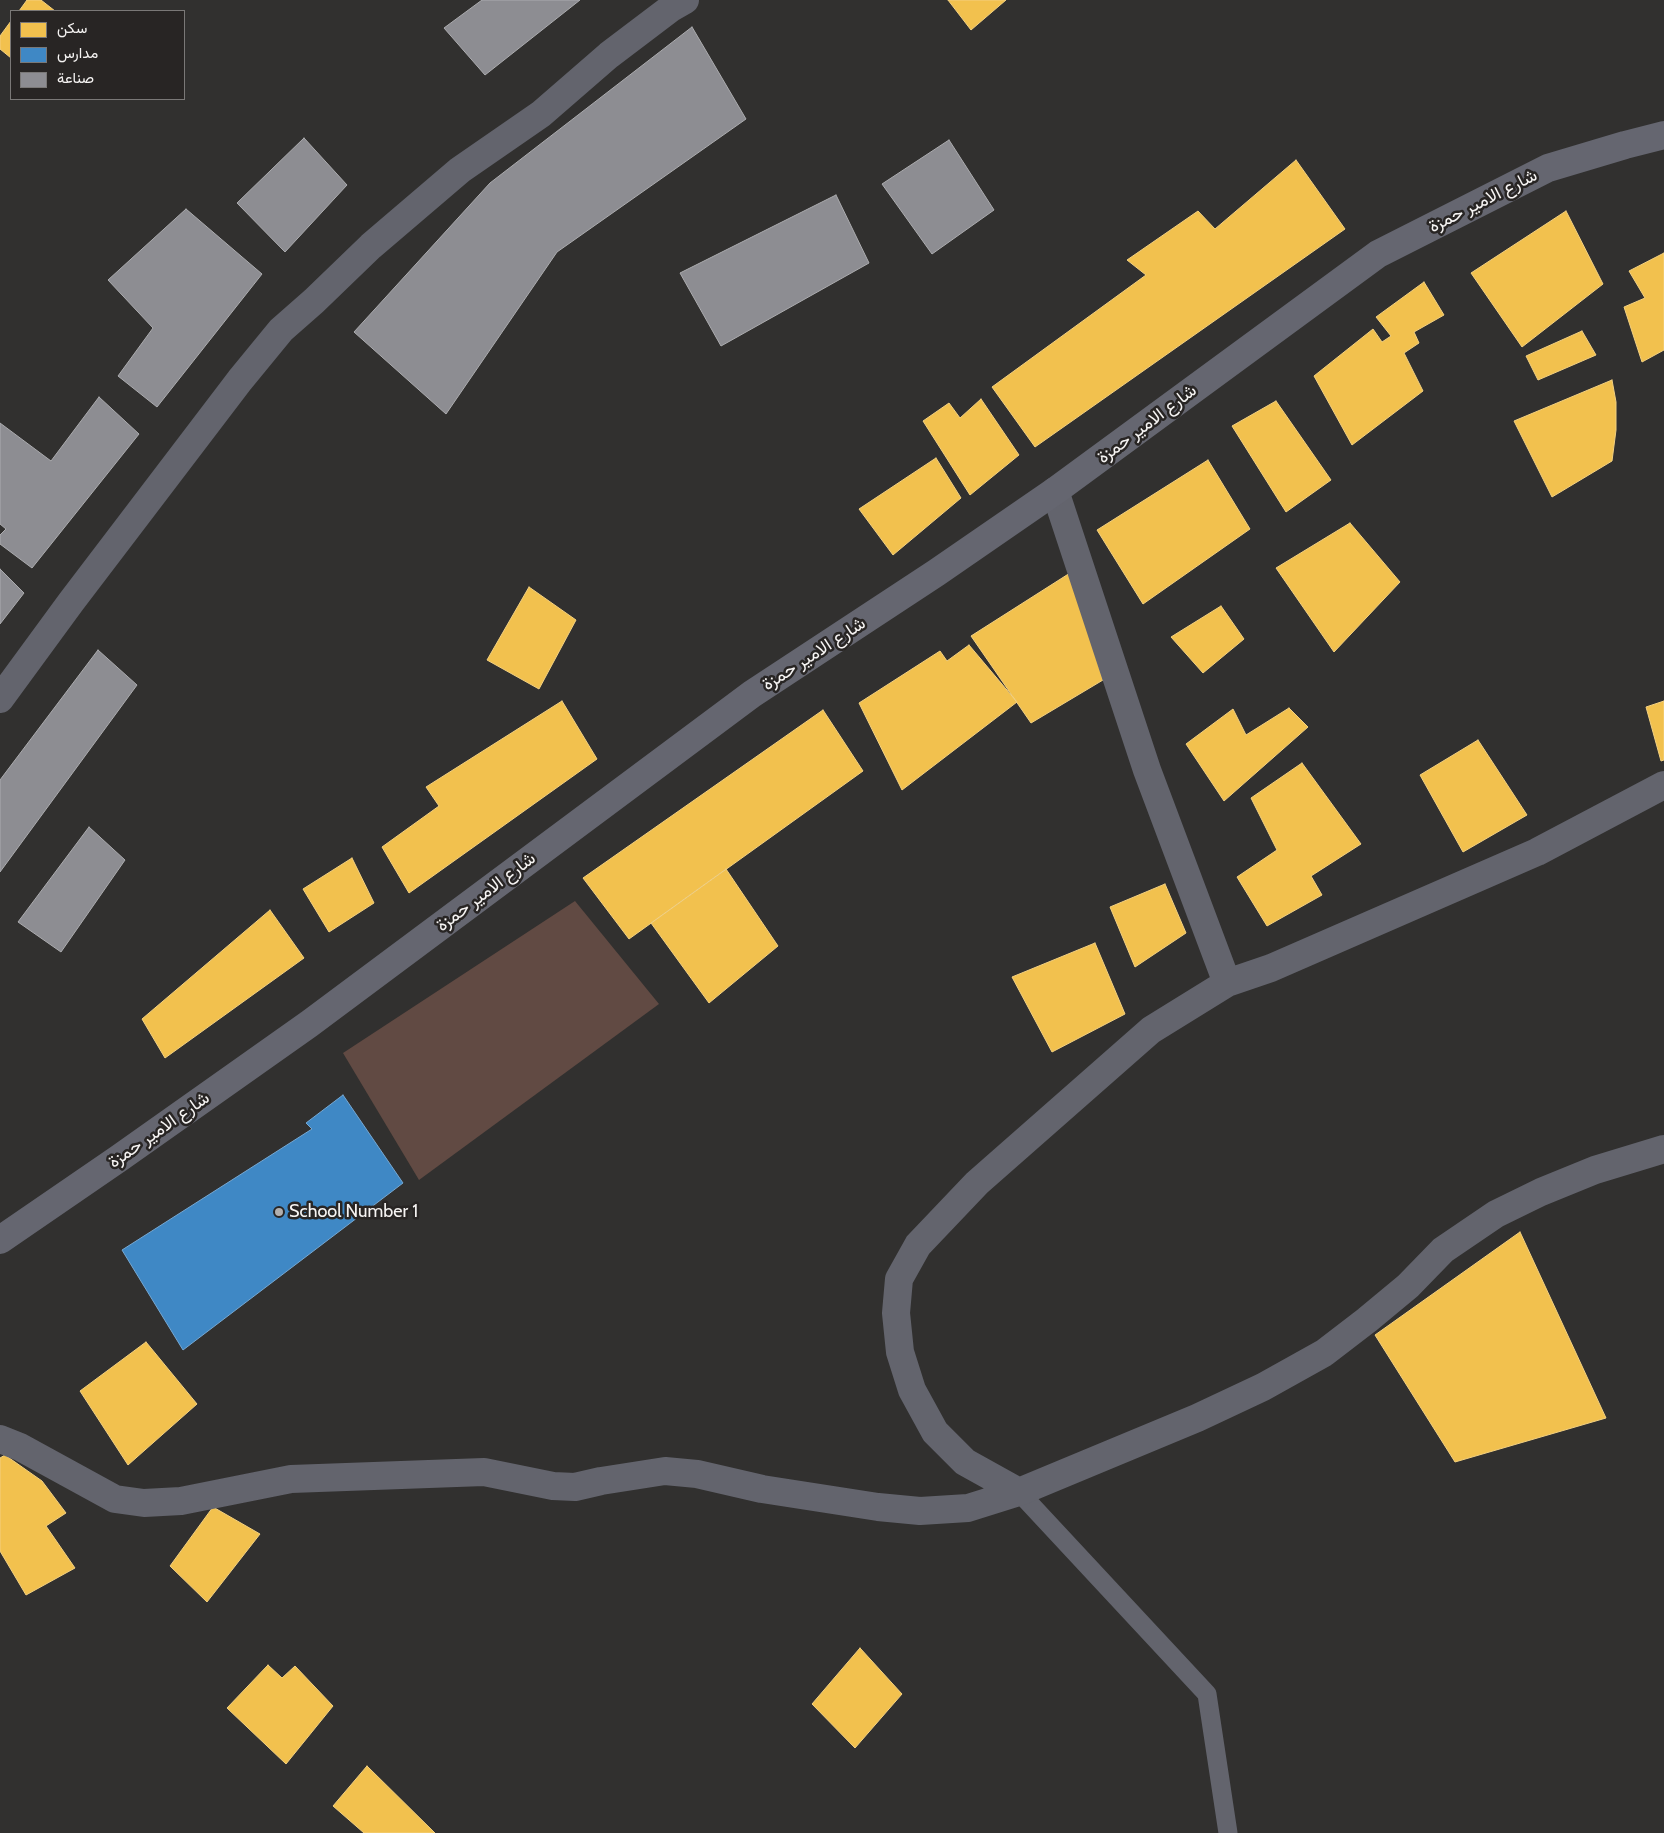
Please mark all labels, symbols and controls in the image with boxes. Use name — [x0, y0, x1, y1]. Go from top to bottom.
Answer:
legend — [10, 10, 185, 100]
text: سكن — [57, 19, 87, 37]
text: مدارس — [57, 44, 98, 62]
text: صناعة — [57, 69, 94, 87]
street label: شارع الامير حمزة — [1425, 164, 1541, 238]
street label: شارع الامير حمزة — [1093, 380, 1201, 468]
street label: شارع الامير حمزة — [758, 613, 870, 695]
street label: شارع الامير حمزة — [432, 848, 540, 936]
street label: شارع الامير حمزة — [104, 1087, 214, 1173]
place label: School Number 1 — [289, 1201, 418, 1223]
marker: School Number 1 — [273, 1206, 285, 1218]

